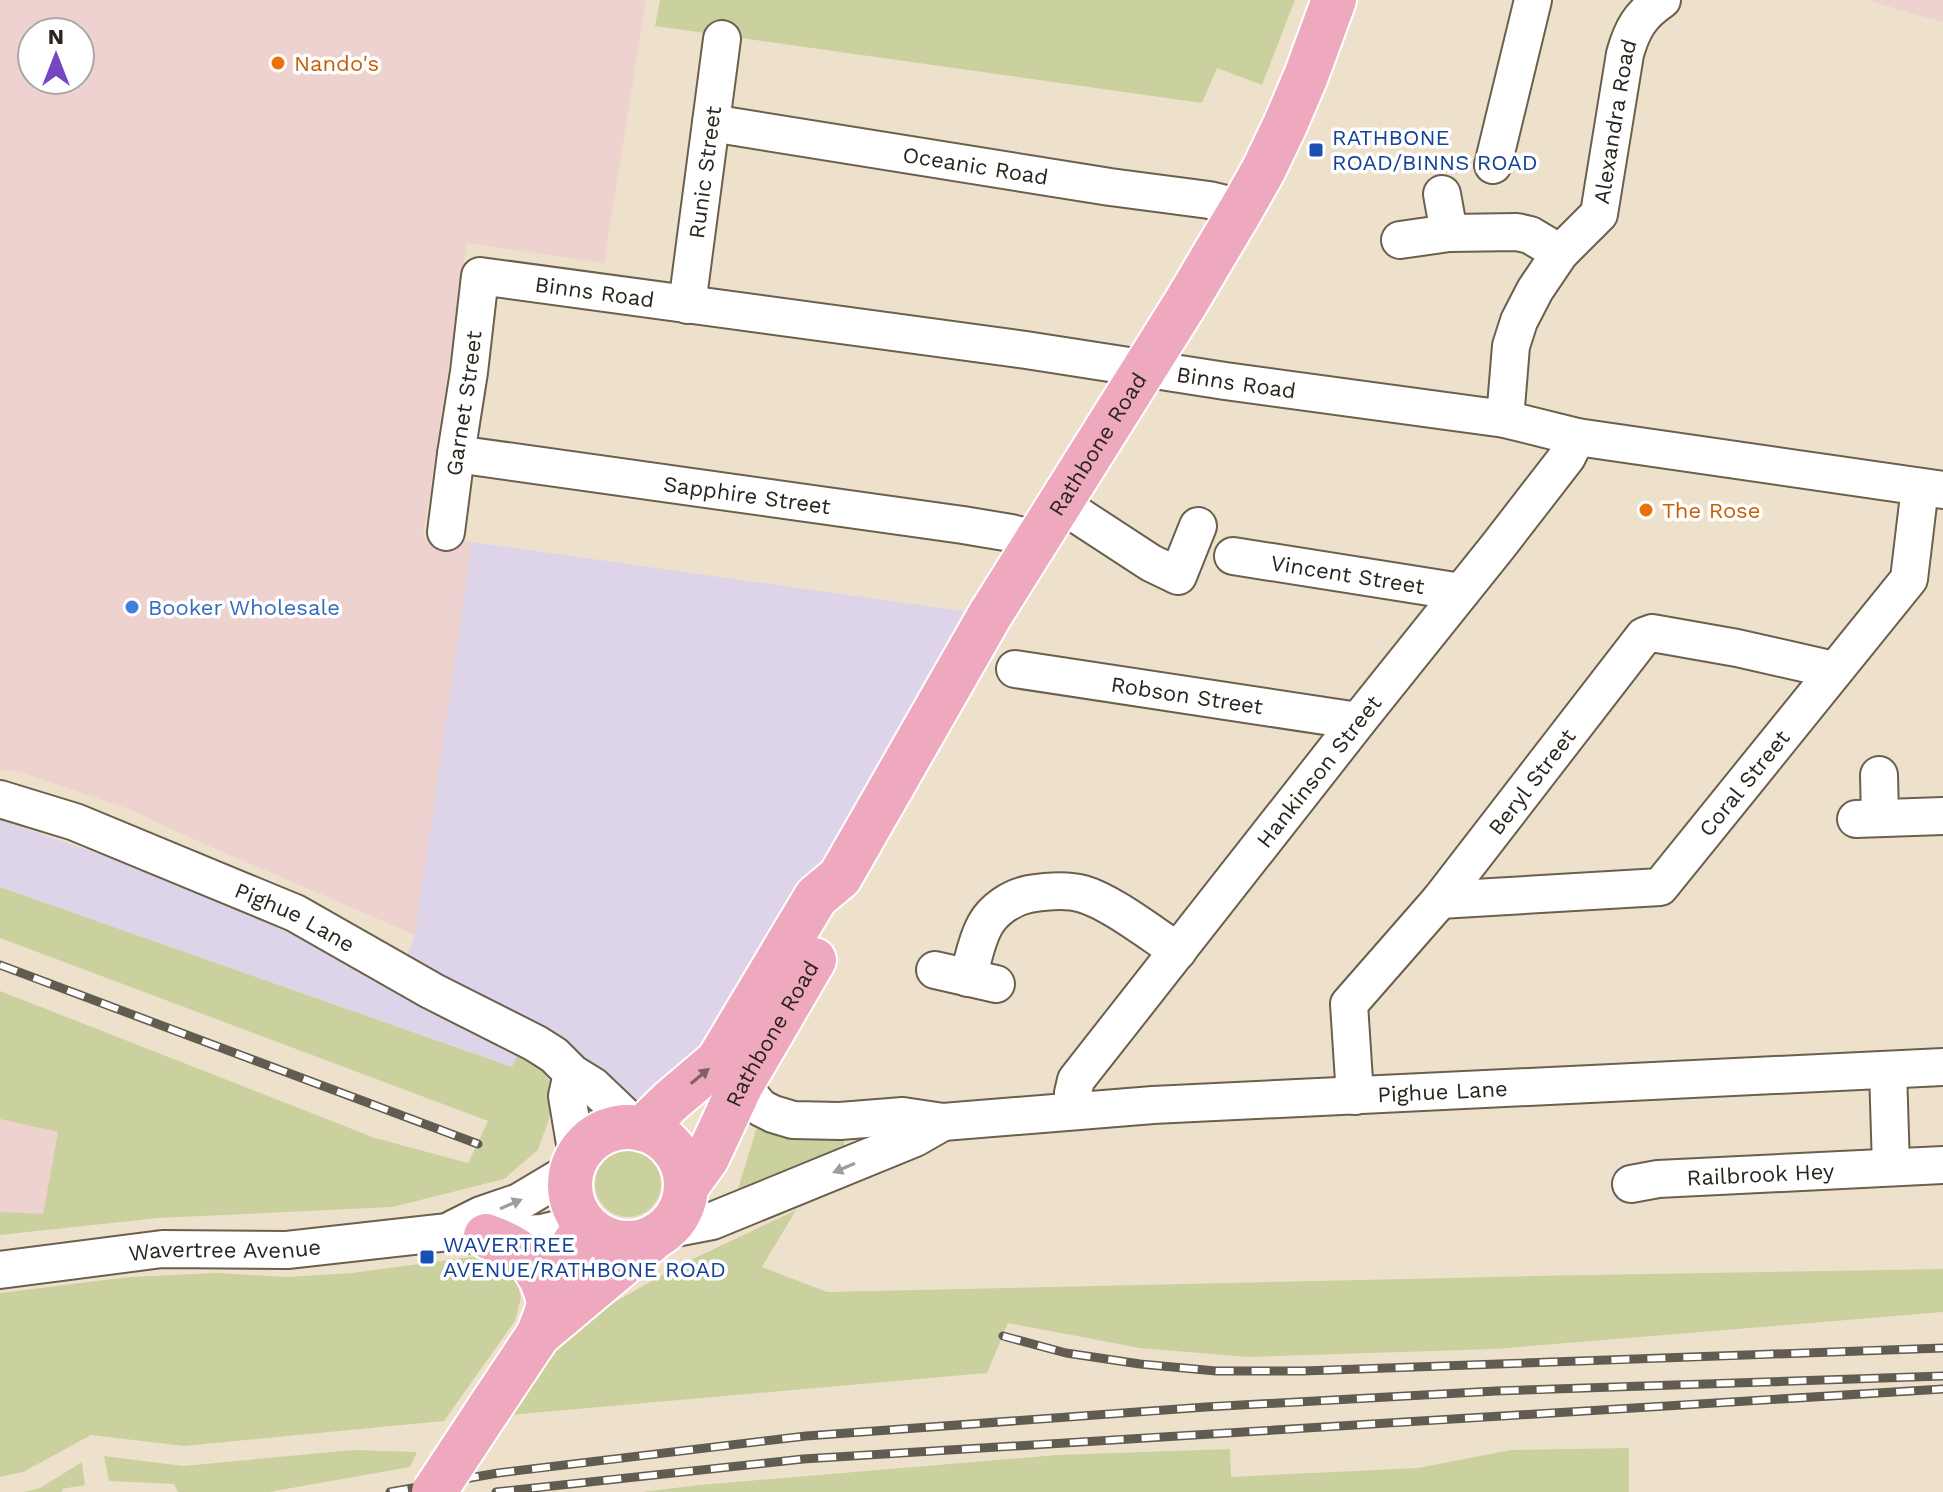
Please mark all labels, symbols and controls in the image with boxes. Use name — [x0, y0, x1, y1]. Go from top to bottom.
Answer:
north arrow — [16, 16, 96, 96]
text: N — [48, 24, 64, 49]
street label: Alexandra Road — [1588, 36, 1641, 206]
place label: Nando's — [294, 51, 379, 76]
marker: Nando's — [269, 54, 287, 72]
street label: Runic Street — [683, 104, 726, 240]
place label: RATHBONE ROAD/BINNS ROAD — [1332, 125, 1538, 175]
street label: Oceanic Road — [901, 141, 1050, 189]
marker: RATHBONE ROAD/BINNS ROAD — [1307, 141, 1325, 159]
street label: Binns Road — [533, 271, 656, 312]
street label: Garnet Street — [441, 329, 486, 477]
street label: Binns Road — [1175, 361, 1298, 403]
street label: Rathbone Road — [1043, 368, 1151, 520]
street label: Sapphire Street — [662, 471, 832, 519]
place label: The Rose — [1662, 498, 1760, 523]
marker: The Rose — [1637, 501, 1655, 519]
street label: Vincent Street — [1269, 550, 1426, 599]
place label: Booker Wholesale — [148, 595, 340, 620]
marker: Booker Wholesale — [123, 598, 141, 616]
street label: Robson Street — [1109, 671, 1265, 719]
street label: Hankinson Street — [1251, 690, 1386, 852]
street label: Beryl Street — [1483, 724, 1580, 840]
street label: Coral Street — [1694, 725, 1794, 841]
street label: Pighue Lane — [231, 877, 359, 957]
street label: Rathbone Road — [720, 956, 823, 1111]
one-way arrow — [689, 1068, 709, 1085]
street label: Pighue Lane — [1377, 1075, 1508, 1107]
street label: Railbrook Hey — [1686, 1158, 1835, 1190]
one-way arrow — [832, 1161, 855, 1174]
one-way arrow — [499, 1198, 523, 1211]
place label: WAVERTREE AVENUE/RATHBONE ROAD — [443, 1232, 726, 1282]
street label: Wavertree Avenue — [127, 1234, 322, 1266]
marker: WAVERTREE AVENUE/RATHBONE ROAD — [418, 1248, 436, 1266]

